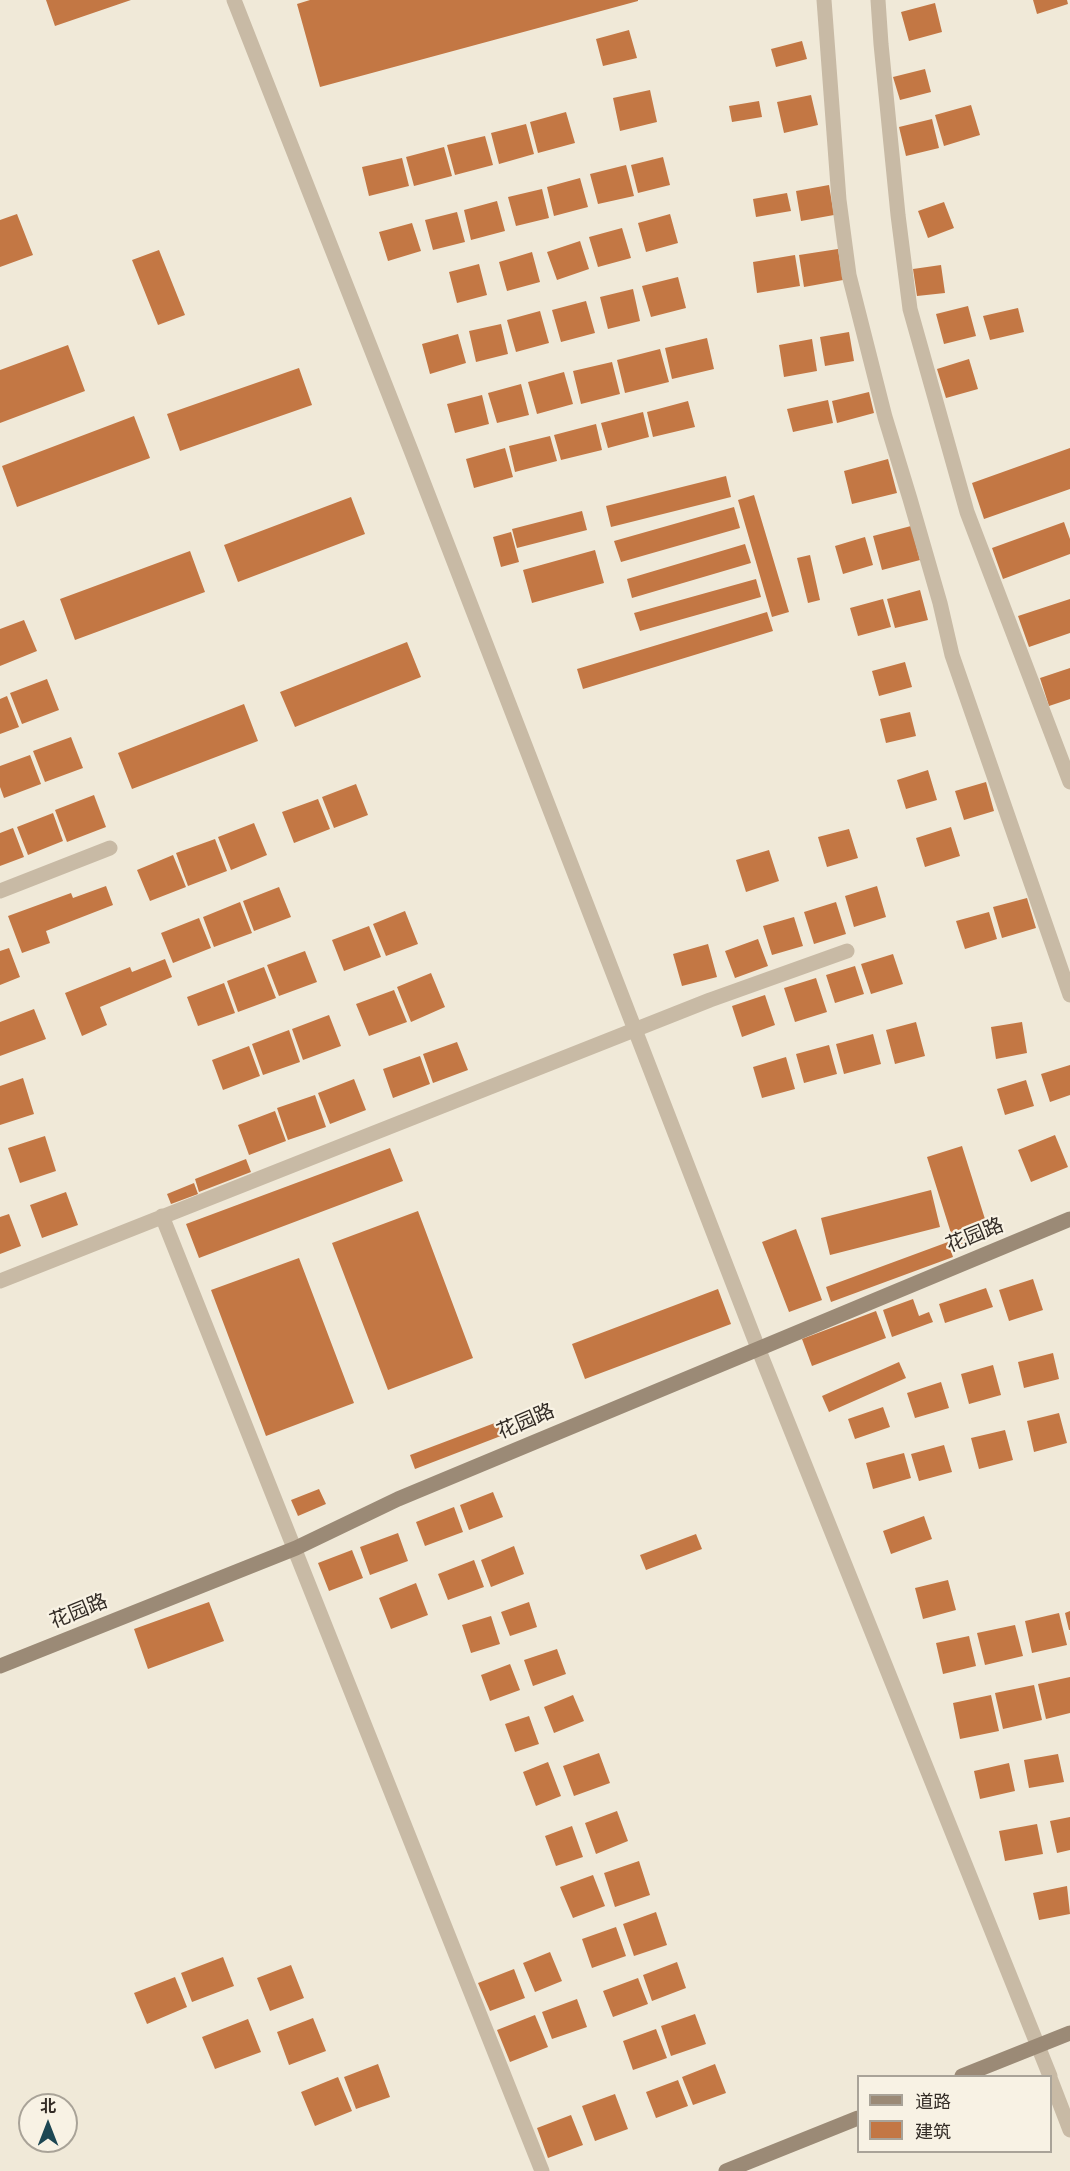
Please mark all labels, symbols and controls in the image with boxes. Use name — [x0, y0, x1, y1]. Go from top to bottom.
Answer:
street label: 花园路 — [943, 1214, 1007, 1258]
street label: 花园路 — [494, 1399, 558, 1445]
street label: 花园路 — [47, 1590, 111, 1634]
legend — [857, 2075, 1052, 2153]
text: 道路 — [915, 2092, 951, 2112]
north arrow — [18, 2093, 78, 2153]
text: 北 — [40, 2098, 56, 2115]
text: 建筑 — [915, 2122, 951, 2142]

